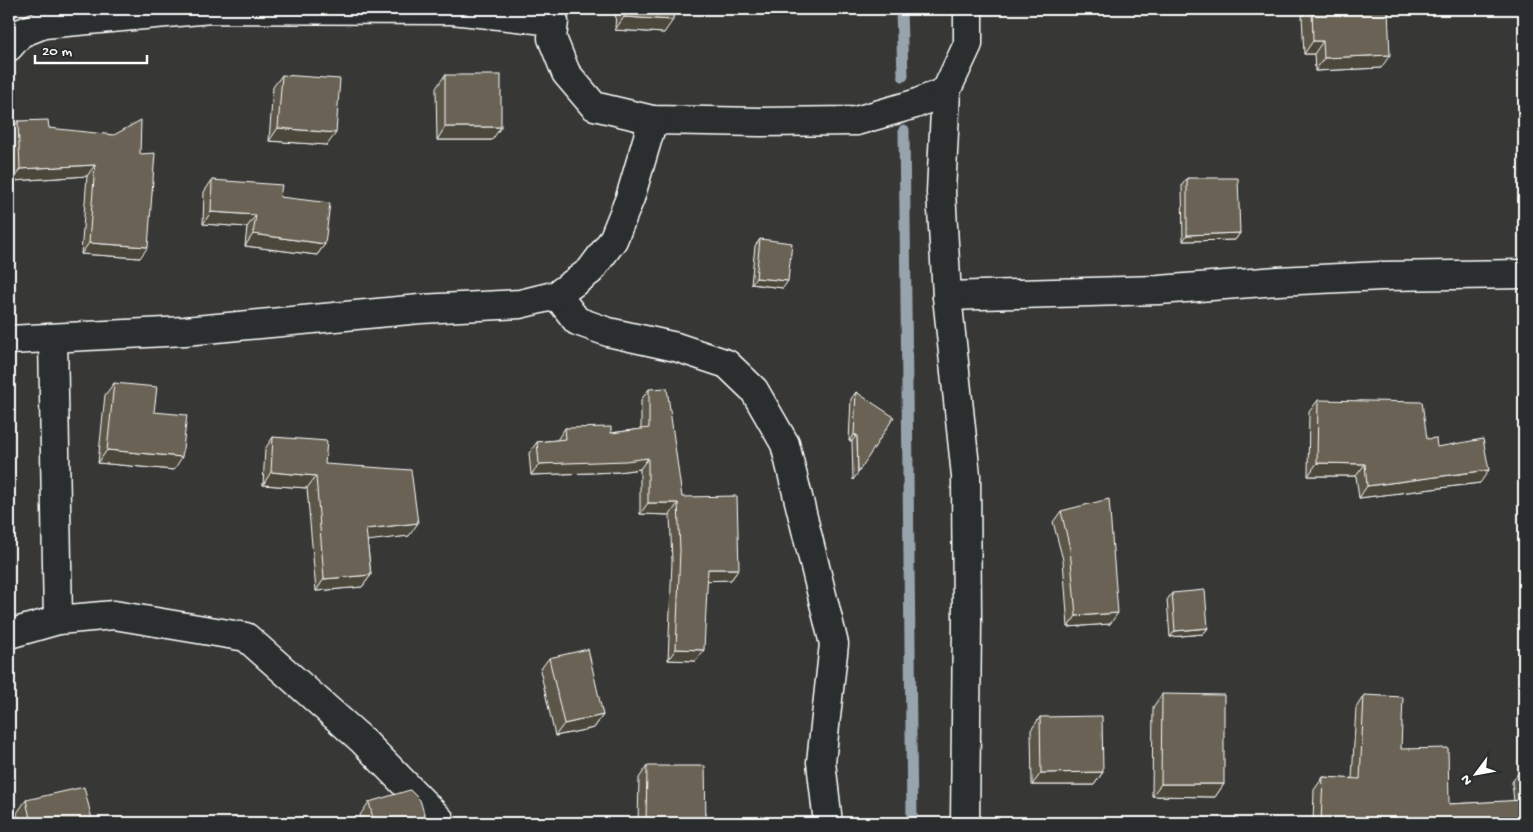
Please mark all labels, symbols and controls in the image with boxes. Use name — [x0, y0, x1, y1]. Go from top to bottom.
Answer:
scale bar — [35, 32, 148, 64]
text: 20 m — [42, 43, 72, 61]
north arrow — [1450, 750, 1500, 800]
text: N — [1457, 771, 1477, 788]

